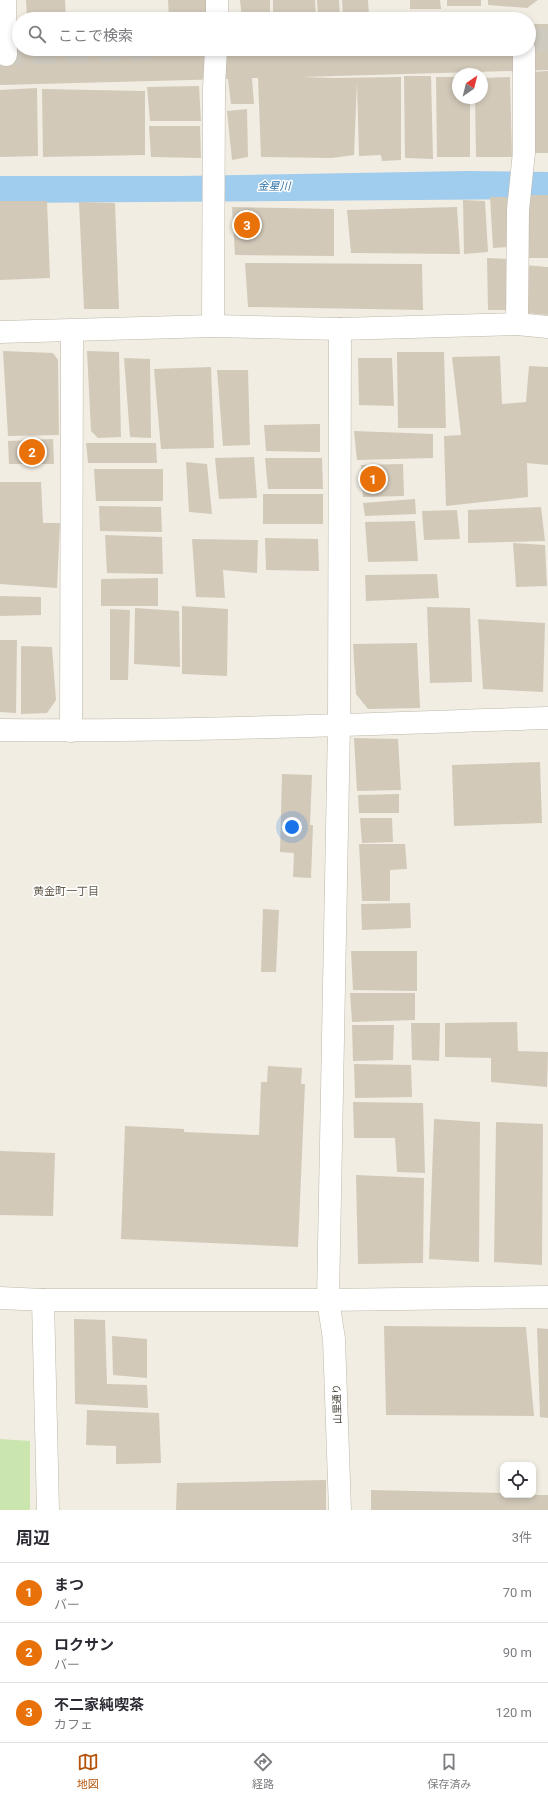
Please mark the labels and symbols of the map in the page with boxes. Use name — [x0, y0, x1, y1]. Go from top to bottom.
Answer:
north arrow — [452, 68, 488, 104]
water label: 金星川 — [258, 180, 291, 193]
pin: 3 — [234, 210, 260, 240]
pin: 2 — [19, 437, 45, 467]
pin: 1 — [360, 464, 386, 494]
your location — [282, 817, 302, 837]
district label: 黄金町一丁目 — [33, 885, 99, 898]
street label: 山里通り — [331, 1384, 343, 1424]

